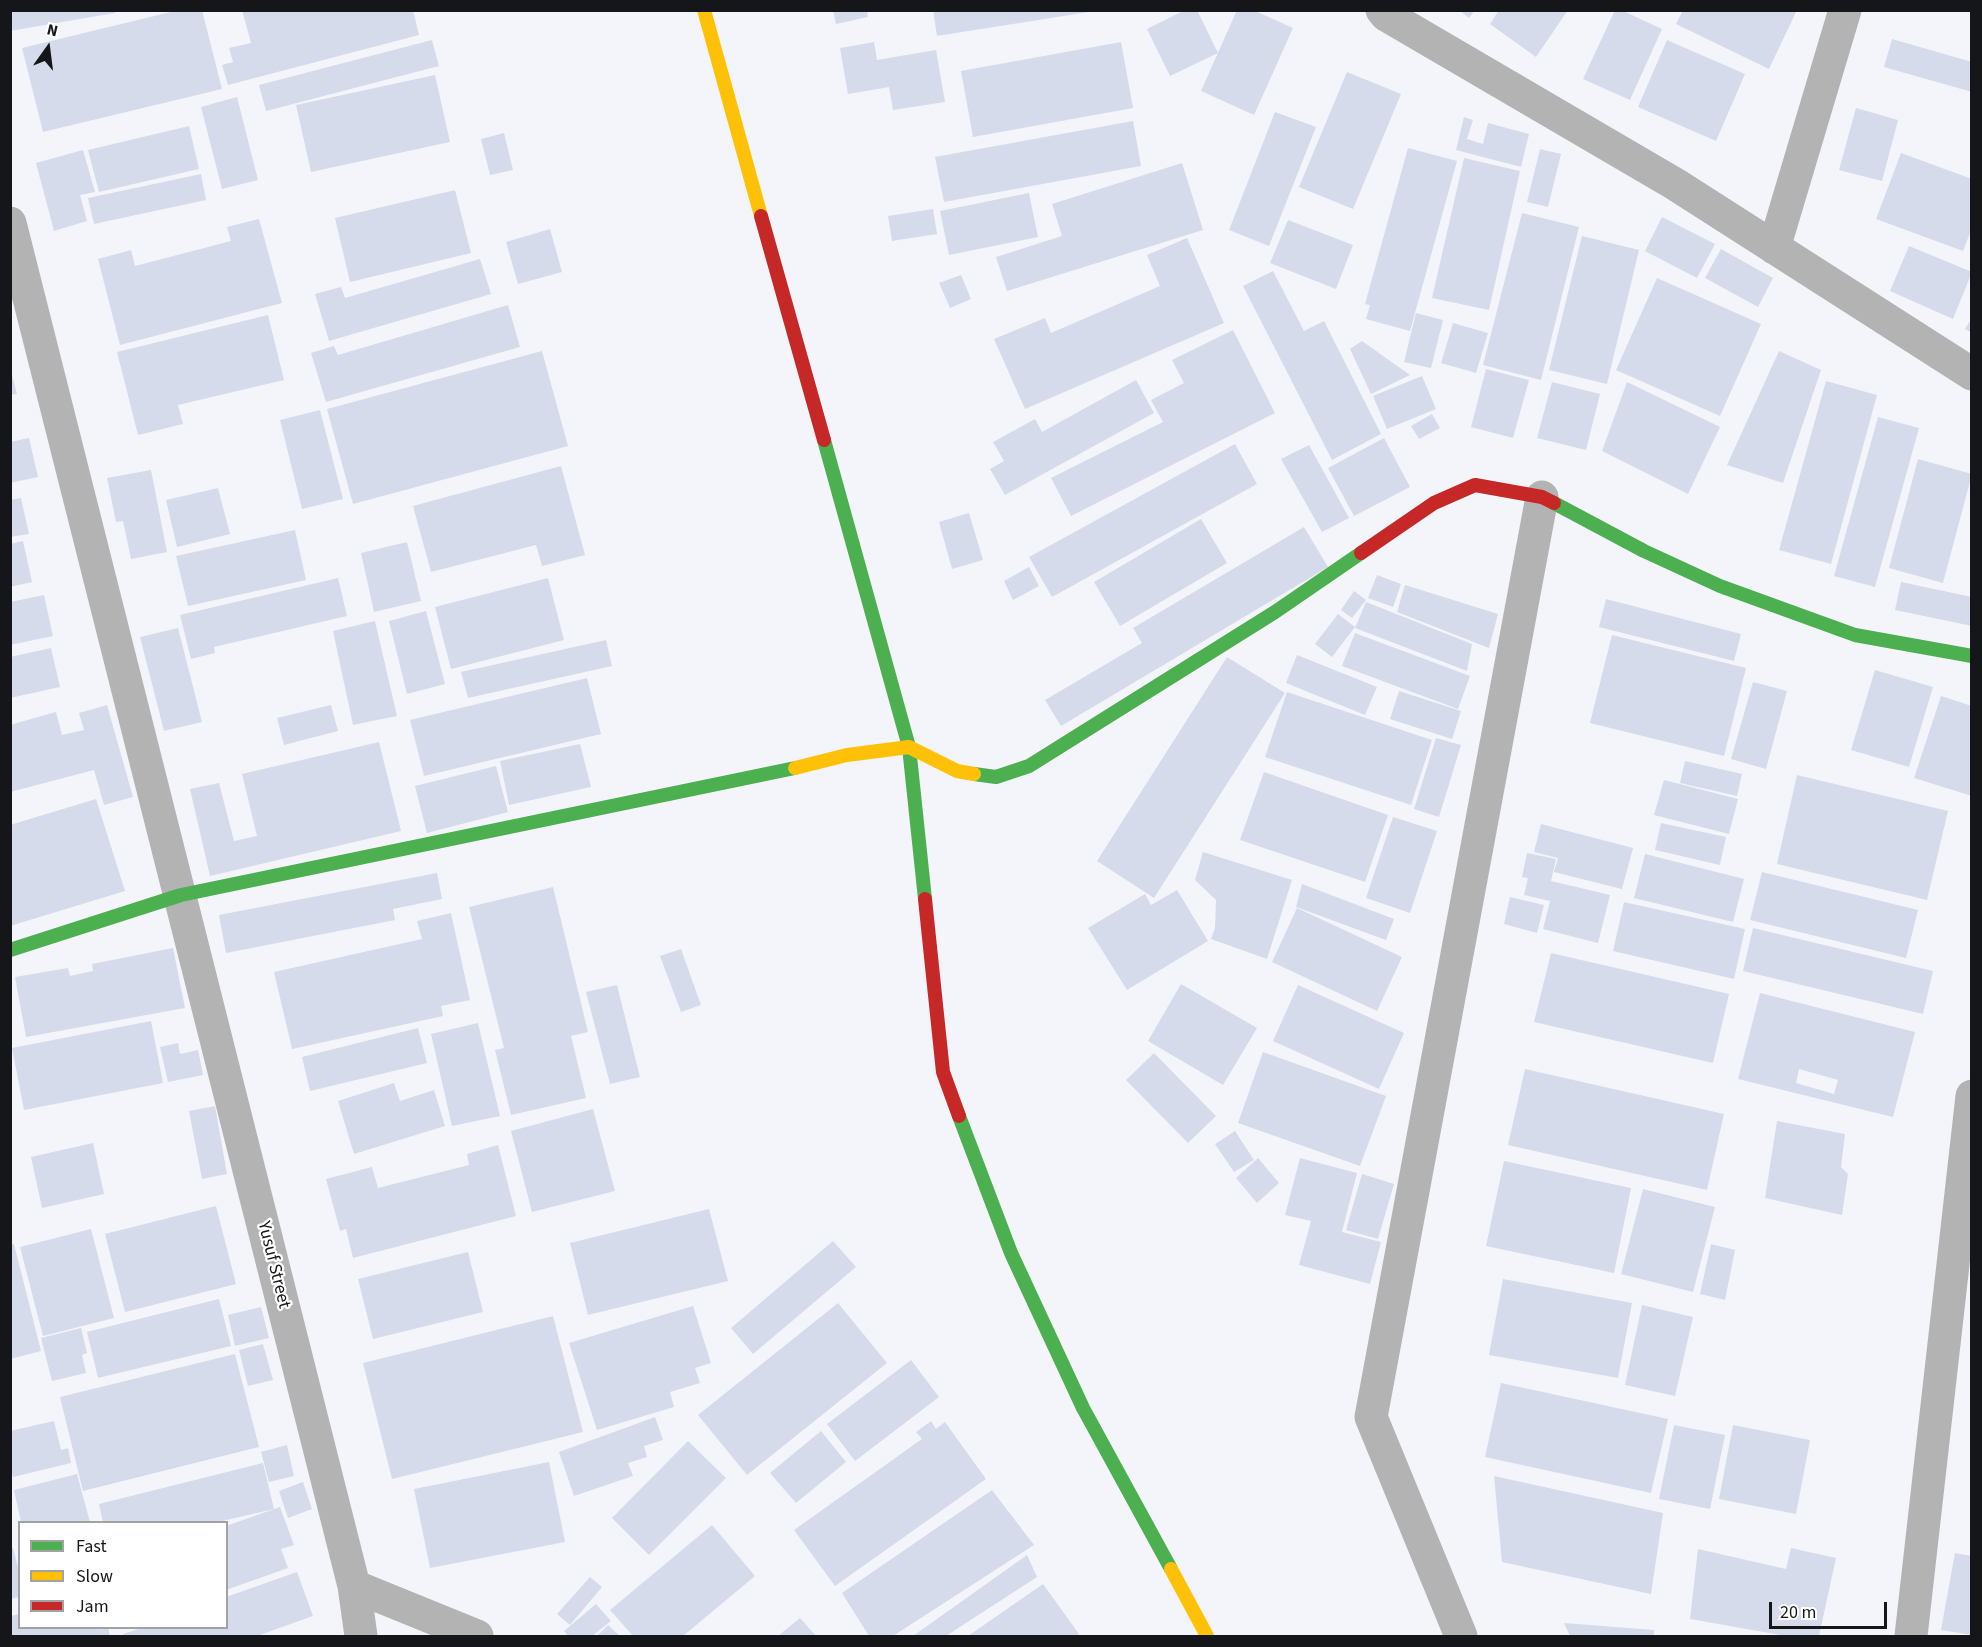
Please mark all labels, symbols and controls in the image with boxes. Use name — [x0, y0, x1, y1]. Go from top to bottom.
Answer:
north arrow — [18, 18, 78, 78]
text: N — [45, 19, 60, 42]
street label: Yusuf Street — [252, 1219, 294, 1311]
legend — [18, 1521, 228, 1629]
text: Fast — [76, 1534, 107, 1559]
text: Slow — [76, 1564, 113, 1589]
scale bar — [1772, 1590, 1890, 1628]
text: Jam — [76, 1594, 109, 1619]
text: 20 m — [1780, 1600, 1816, 1625]

